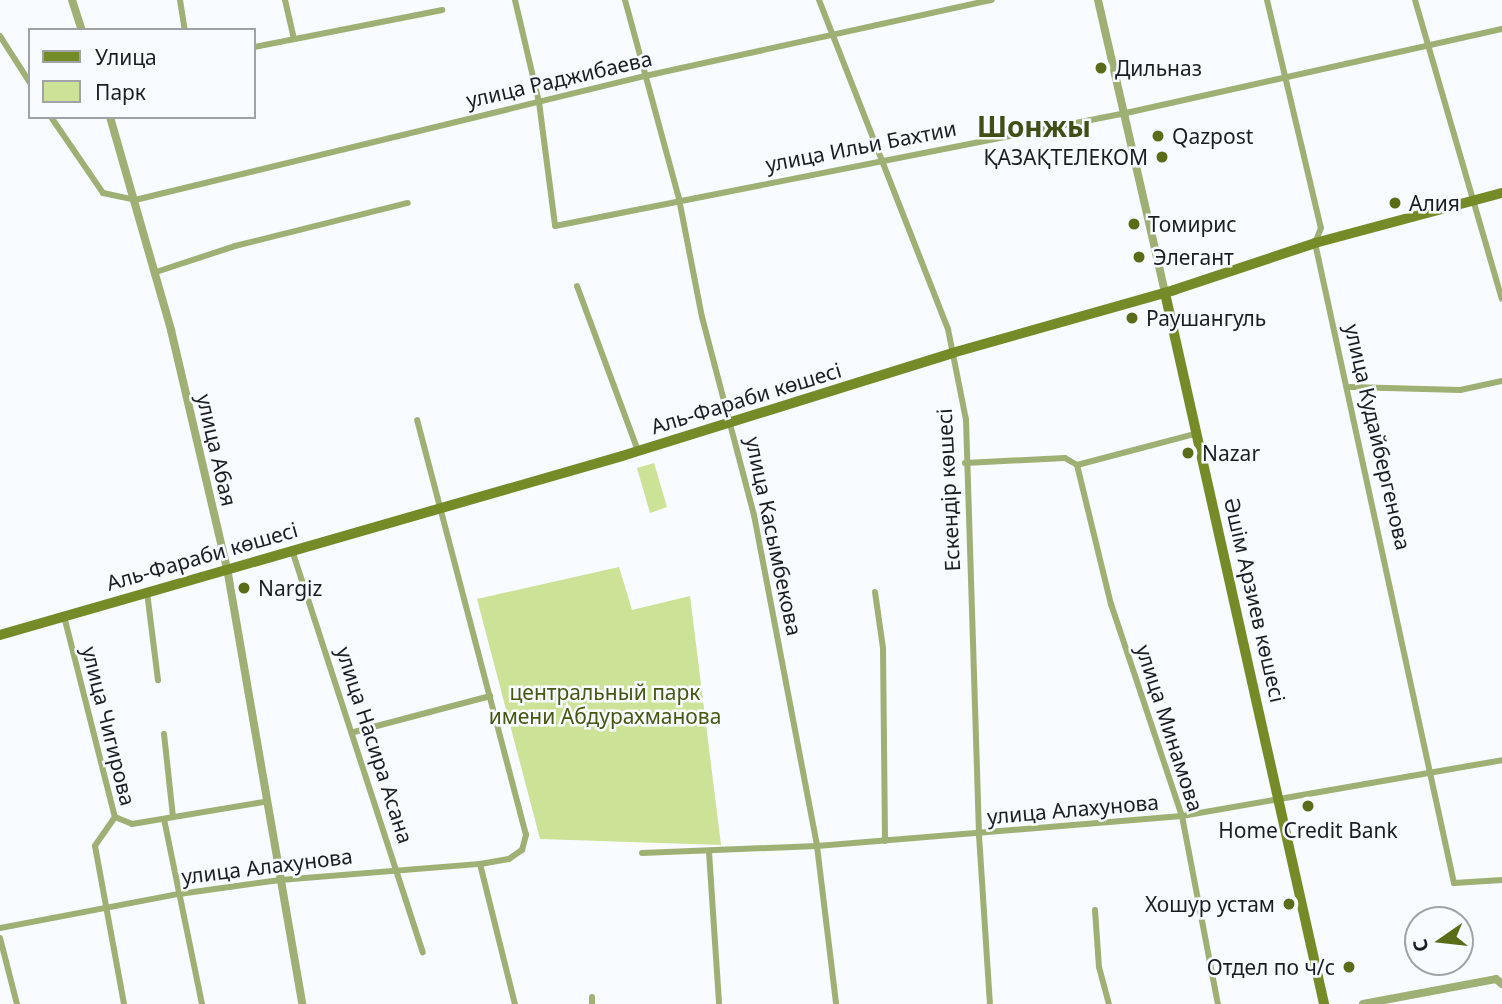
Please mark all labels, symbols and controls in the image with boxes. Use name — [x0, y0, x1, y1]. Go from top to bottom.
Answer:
legend — [28, 28, 256, 119]
text: Улица — [95, 43, 157, 71]
street label: улица Раджибаева — [464, 45, 654, 113]
place label: Дильназ — [1115, 55, 1202, 81]
marker: Дильназ — [1093, 60, 1109, 76]
text: Парк — [95, 78, 146, 106]
district label: Шонжы — [977, 109, 1091, 143]
street label: улица Ильи Бахтии — [763, 115, 959, 177]
place label: Qazpost — [1172, 123, 1253, 149]
marker: Qazpost — [1150, 128, 1166, 144]
place label: ҚАЗАҚТЕЛЕКОМ — [984, 144, 1148, 170]
marker: ҚАЗАҚТЕЛЕКОМ — [1154, 149, 1170, 165]
place label: Алия — [1409, 190, 1460, 216]
marker: Алия — [1387, 195, 1403, 211]
place label: Томирис — [1148, 211, 1237, 237]
marker: Томирис — [1126, 216, 1142, 232]
place label: Элегант — [1153, 244, 1234, 270]
marker: Элегант — [1131, 249, 1147, 265]
place label: Раушангуль — [1146, 305, 1266, 331]
marker: Раушангуль — [1124, 310, 1140, 326]
street label: улица Кудайбергенова — [1340, 321, 1416, 553]
street label: Аль-Фараби көшесі — [648, 357, 844, 439]
street label: улица Абая — [192, 391, 242, 509]
street label: Ескендір көшесі — [931, 408, 965, 572]
street label: улица Касымбекова — [741, 434, 807, 638]
place label: Nazar — [1202, 440, 1260, 466]
marker: Nazar — [1180, 445, 1196, 461]
street label: Әшім Арзиев көшесі — [1219, 495, 1291, 705]
street label: Аль-Фараби көшесі — [103, 517, 301, 595]
place label: Nargiz — [258, 575, 322, 601]
marker: Nargiz — [236, 580, 252, 596]
street label: улица Минамова — [1131, 641, 1209, 815]
street label: улица Насира Асана — [331, 643, 419, 847]
street label: улица Чигирова — [77, 644, 141, 808]
park label: центральный парк имени Абдурахманова — [489, 679, 721, 729]
street label: улица Алахунова — [986, 789, 1160, 829]
marker: Home Credit Bank — [1300, 798, 1316, 814]
place label: Home Credit Bank — [1218, 817, 1398, 843]
street label: улица Алахунова — [180, 843, 354, 889]
place label: Хошур устам — [1145, 891, 1275, 917]
marker: Хошур устам — [1281, 896, 1297, 912]
north arrow — [1404, 906, 1474, 976]
text: С — [1406, 937, 1435, 955]
place label: Отдел по ч/с — [1207, 954, 1335, 980]
marker: Отдел по ч/с — [1341, 959, 1357, 975]

